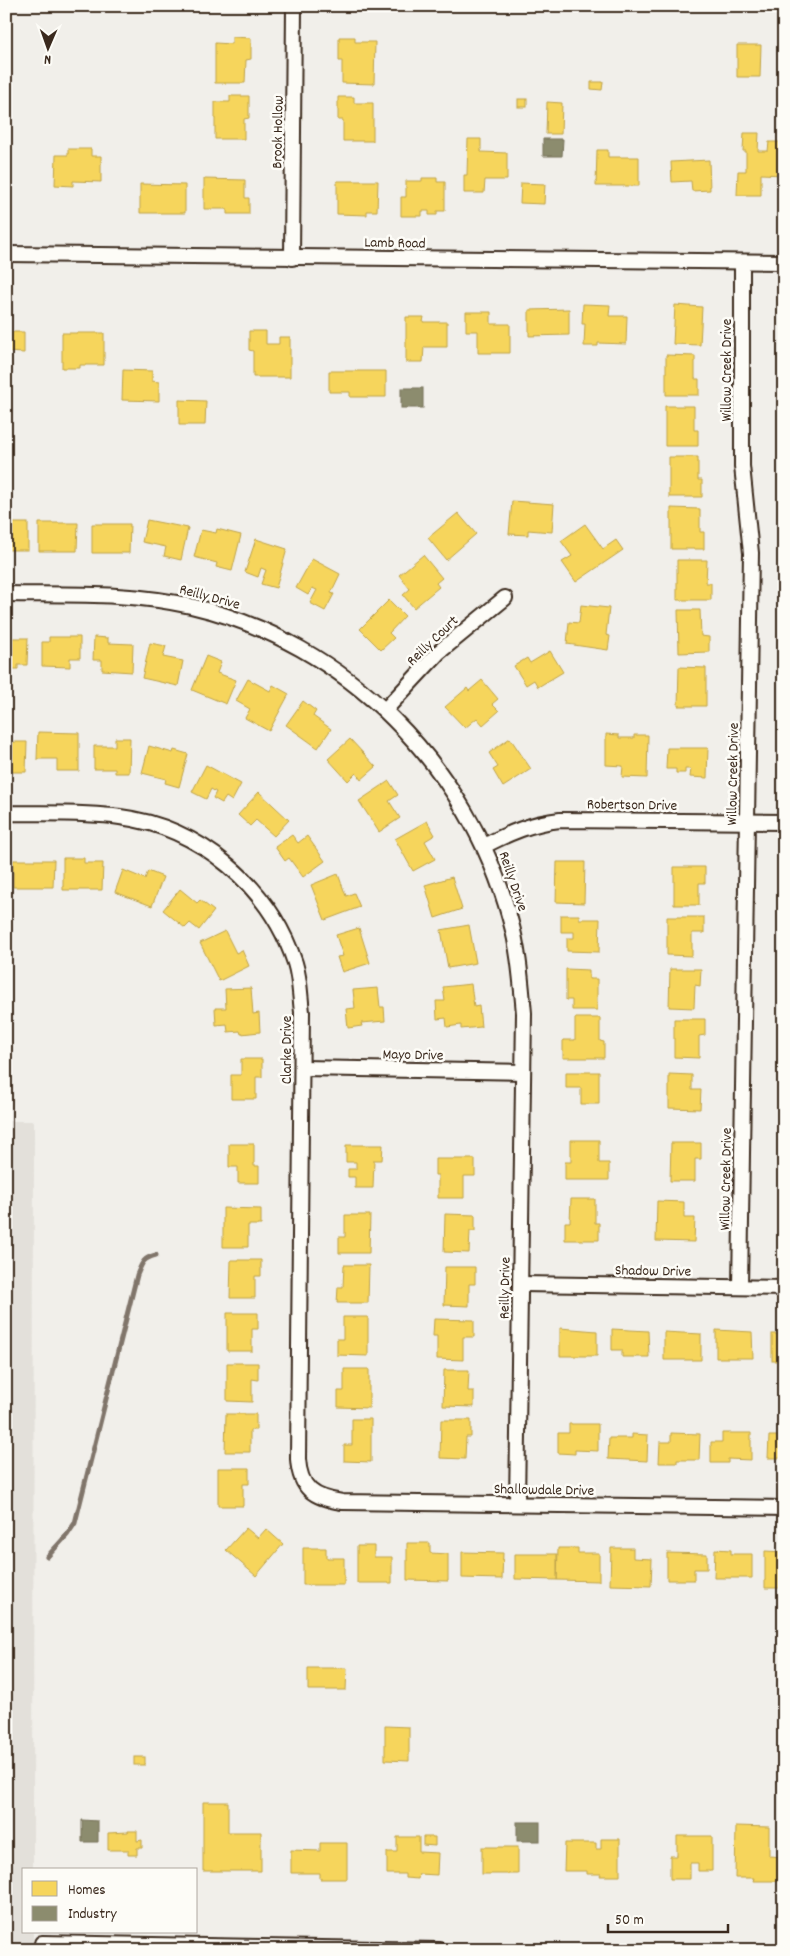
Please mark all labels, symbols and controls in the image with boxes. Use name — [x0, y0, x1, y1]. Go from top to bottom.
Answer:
north arrow — [22, 22, 72, 72]
text: N — [44, 49, 51, 69]
street label: Brook Hollow — [267, 95, 291, 169]
street label: Lamb Road — [364, 232, 426, 256]
street label: Willow Creek Drive — [717, 318, 739, 421]
street label: Reilly Drive — [177, 579, 243, 617]
street label: Reilly Court — [402, 611, 465, 672]
street label: Willow Creek Drive — [722, 722, 746, 826]
street label: Robertson Drive — [587, 794, 678, 818]
street label: Reilly Drive — [492, 849, 533, 915]
street label: Clarke Drive — [277, 1015, 299, 1084]
street label: Mayo Drive — [382, 1044, 444, 1068]
street label: Willow Creek Drive — [715, 1127, 739, 1231]
street label: Reilly Drive — [494, 1256, 518, 1319]
street label: Shadow Drive — [615, 1260, 692, 1284]
street label: Shallowdale Drive — [493, 1479, 595, 1503]
legend — [22, 1868, 198, 1934]
text: Homes — [68, 1880, 106, 1902]
scale bar — [608, 1901, 728, 1933]
text: Industry — [68, 1904, 117, 1926]
text: 50 m — [615, 1910, 644, 1932]

